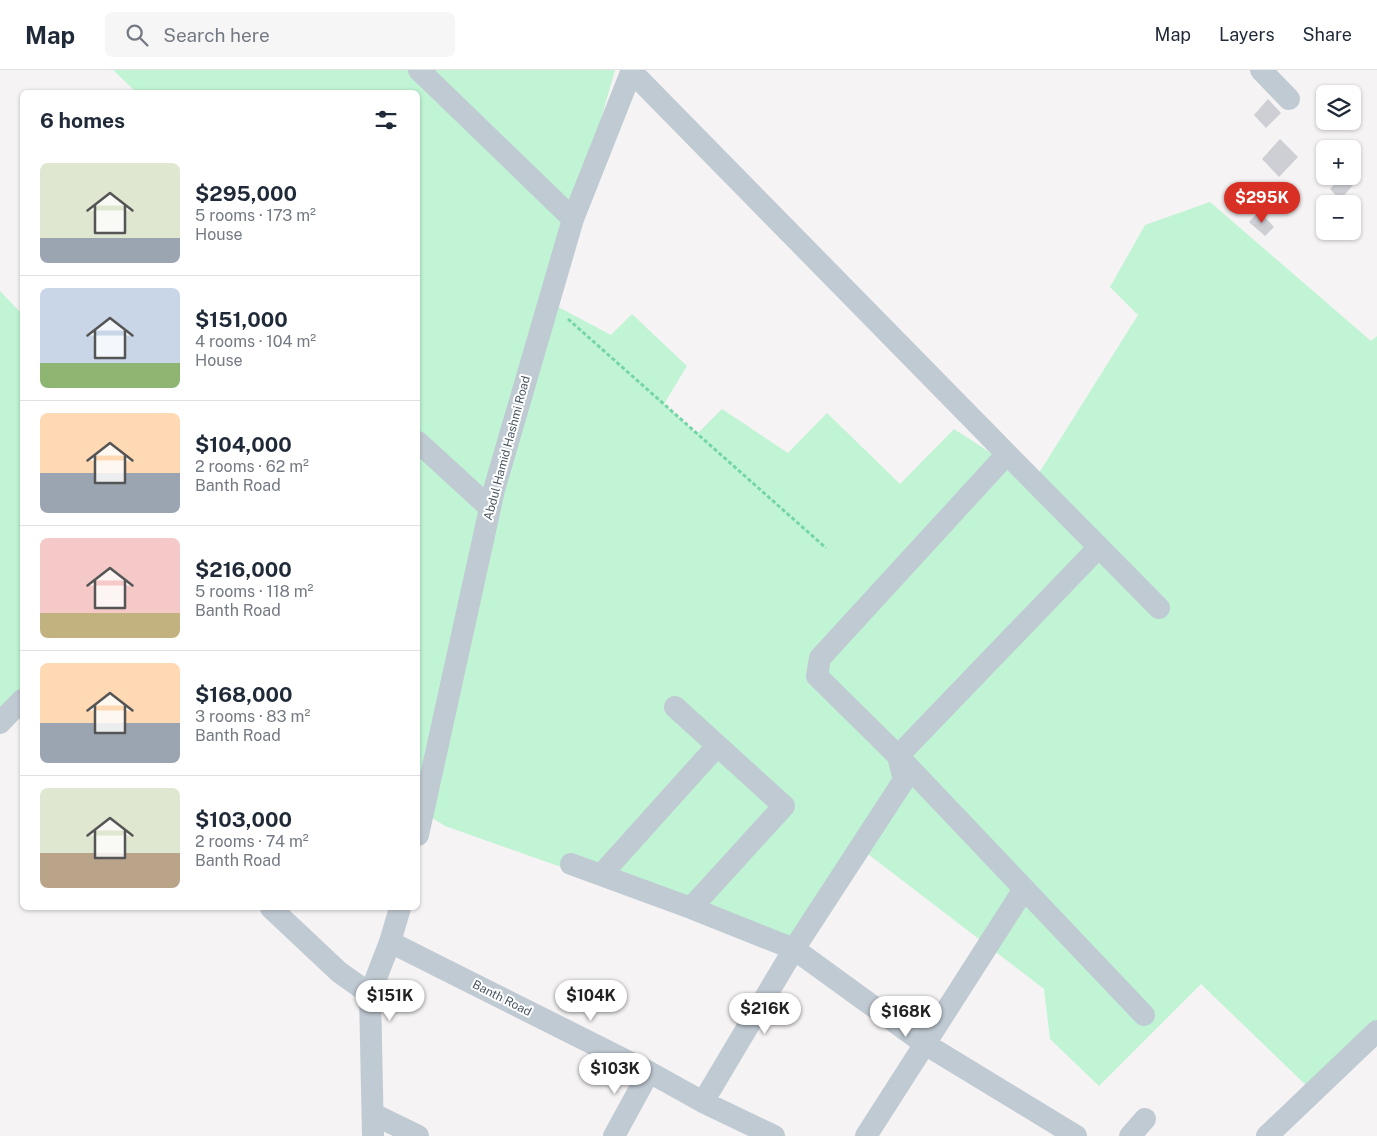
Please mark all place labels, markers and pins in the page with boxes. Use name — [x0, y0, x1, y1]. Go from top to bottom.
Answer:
pin: $295K — [1227, 182, 1297, 224]
pin: $151K — [355, 980, 425, 1022]
pin: $104K — [556, 980, 626, 1022]
pin: $216K — [730, 992, 800, 1035]
pin: $168K — [871, 996, 941, 1038]
pin: $103K — [580, 1052, 650, 1095]

